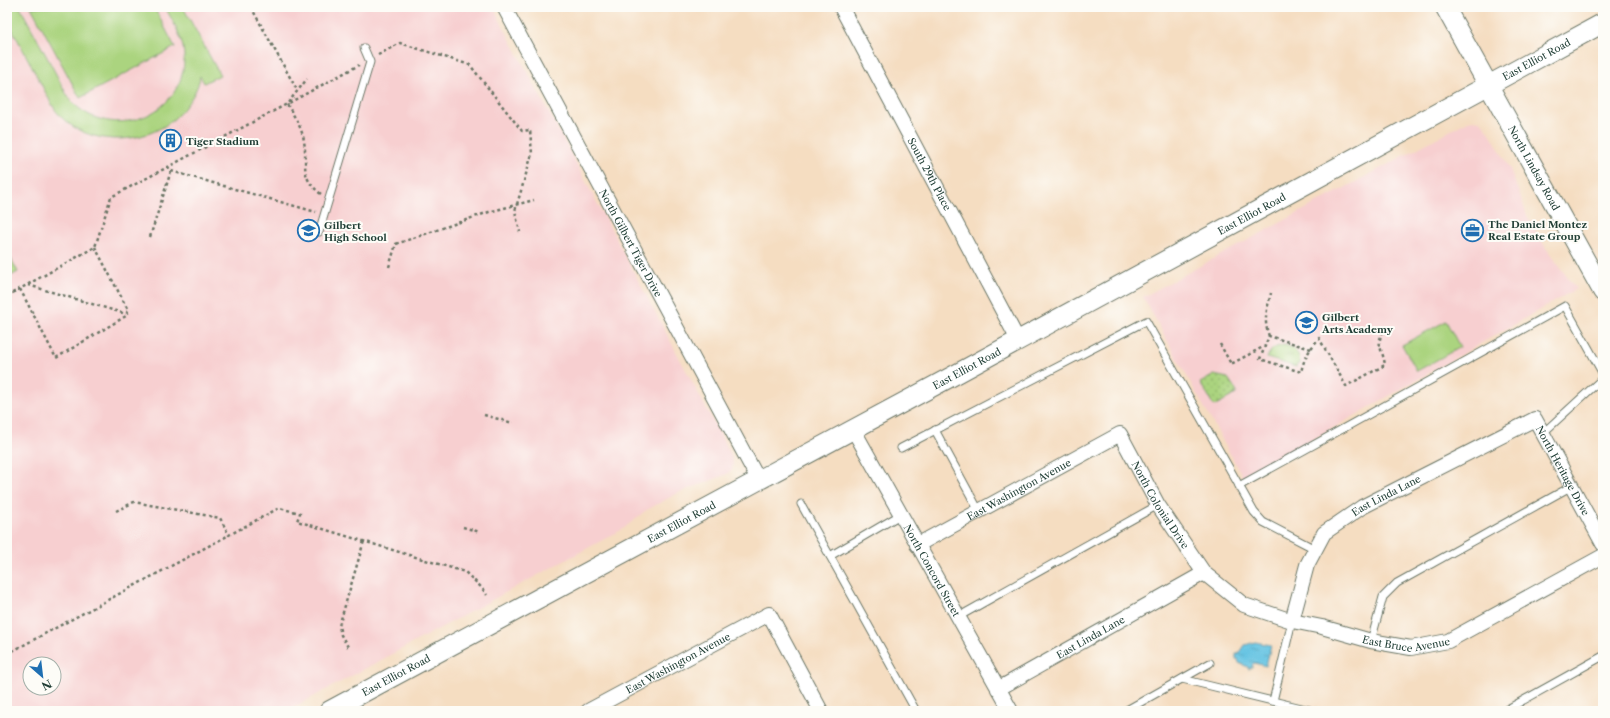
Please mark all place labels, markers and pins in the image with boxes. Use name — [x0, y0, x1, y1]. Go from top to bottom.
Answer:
building icon: Tiger Stadium — [158, 128, 184, 154]
place label: Tiger Stadium — [186, 135, 259, 148]
office icon: The Daniel Montez Real Estate Group — [1459, 217, 1485, 243]
school or university icon: Gilbert High School — [296, 218, 322, 244]
place label: The Daniel Montez Real Estate Group — [1488, 218, 1587, 243]
place label: Gilbert High School — [324, 219, 387, 244]
school or university icon: Gilbert Arts Academy — [1293, 310, 1319, 336]
place label: Gilbert Arts Academy — [1321, 311, 1394, 336]

